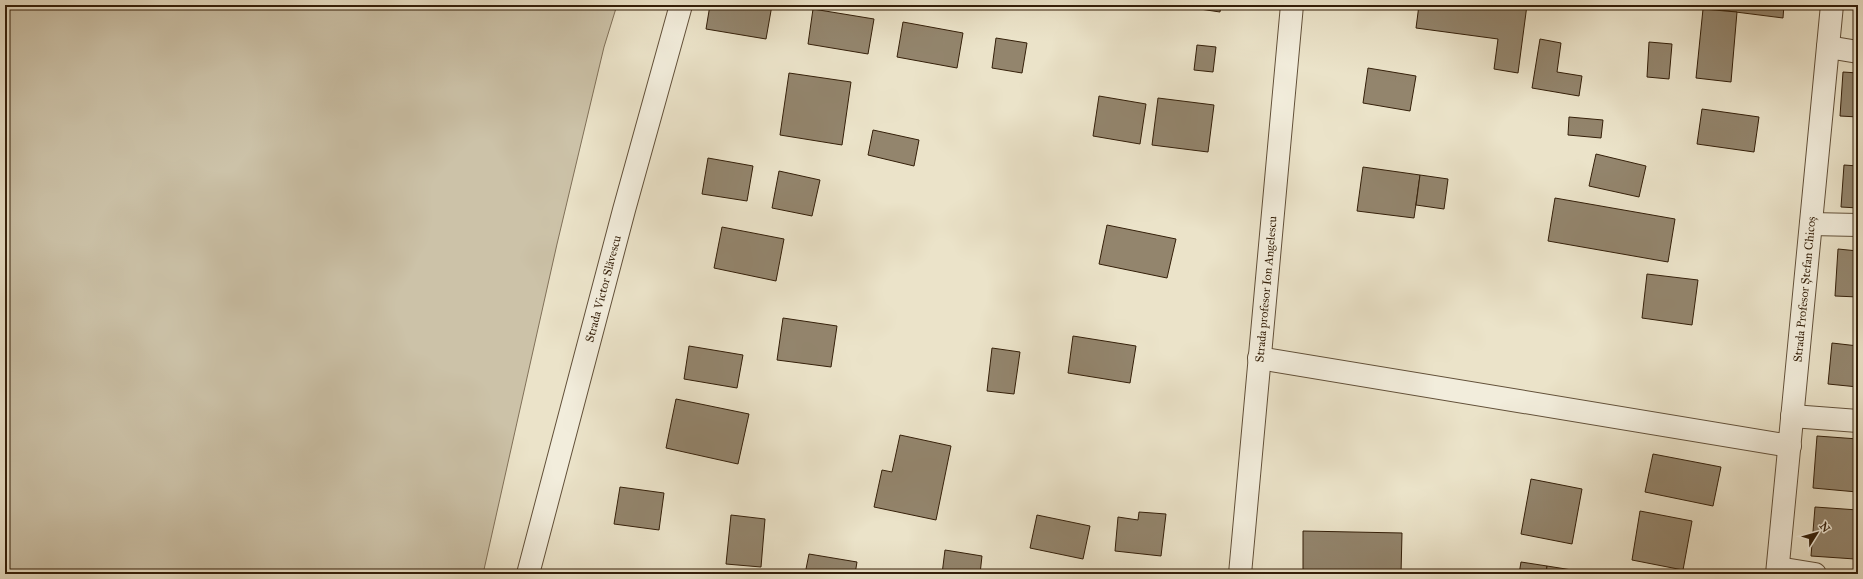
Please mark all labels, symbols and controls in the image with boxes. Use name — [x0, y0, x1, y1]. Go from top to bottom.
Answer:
street label: Strada profesor Ion Angelescu — [1252, 215, 1280, 363]
street label: Strada Profesor Ștefan Chicoș — [1791, 216, 1819, 363]
street label: Strada Victor Slăvescu — [582, 233, 624, 344]
north arrow — [1797, 513, 1837, 553]
text: N — [1817, 520, 1833, 535]

